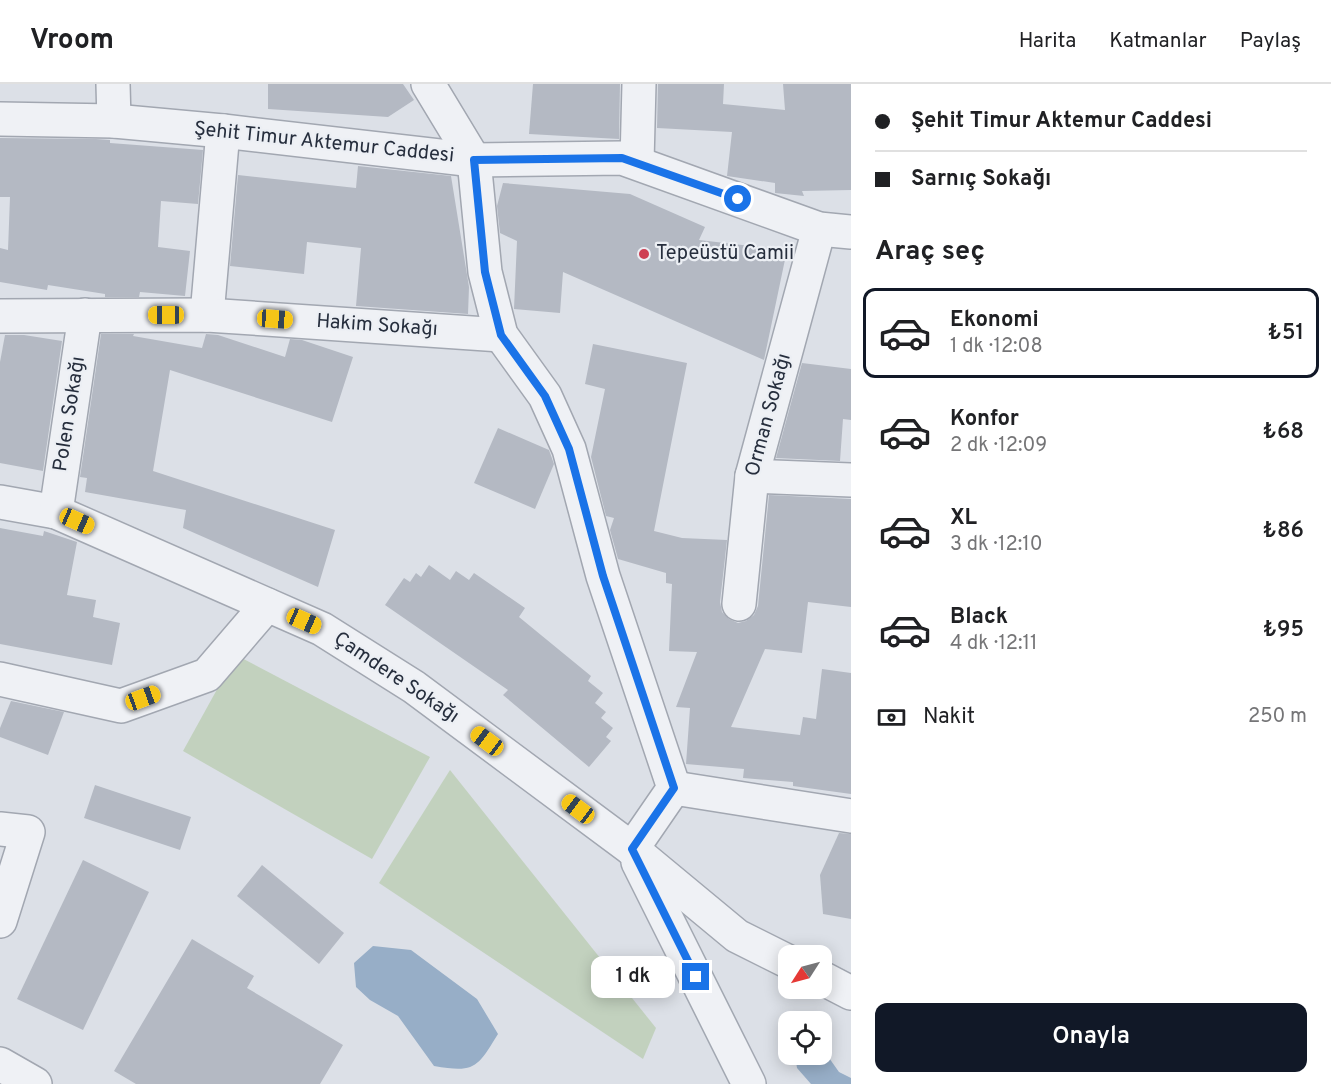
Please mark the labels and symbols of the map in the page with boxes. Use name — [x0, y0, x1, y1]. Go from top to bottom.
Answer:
street label: Şehit Timur Aktemur Caddesi — [193, 116, 455, 170]
route start — [724, 185, 751, 212]
place label: Tepeüstü Camii — [656, 241, 794, 267]
marker: Tepeüstü Camii — [637, 247, 651, 261]
car — [148, 306, 184, 324]
car — [256, 309, 294, 329]
street label: Hakim Sokağı — [316, 309, 438, 343]
street label: Orman Sokağı — [740, 351, 798, 479]
street label: Polen Sokağı — [48, 355, 92, 473]
car — [57, 505, 97, 537]
car — [284, 605, 324, 637]
street label: Çamdere Sokağı — [328, 626, 464, 730]
car — [123, 683, 163, 713]
car — [467, 723, 507, 759]
car — [558, 791, 598, 827]
north arrow — [778, 945, 832, 999]
callout: 1 dk — [591, 956, 675, 998]
route end — [682, 963, 709, 990]

